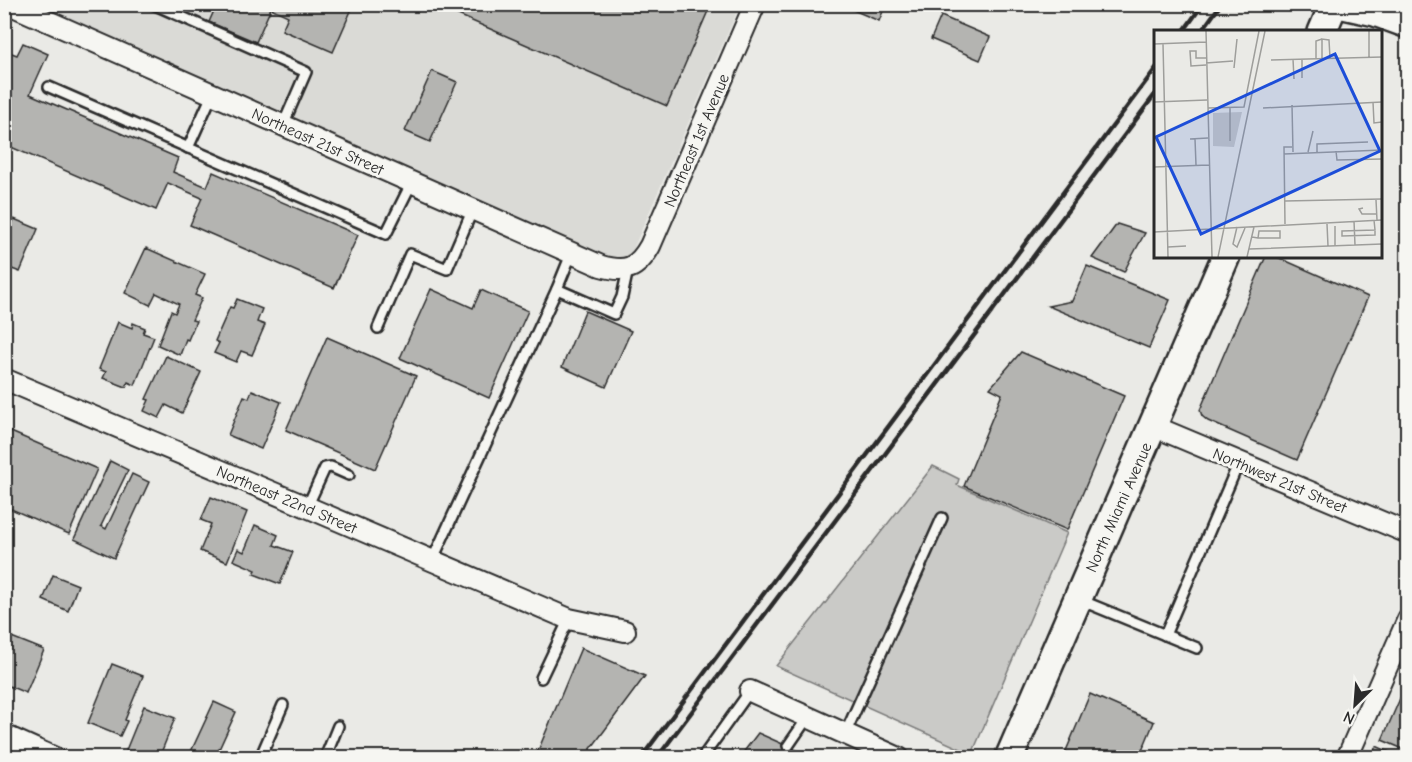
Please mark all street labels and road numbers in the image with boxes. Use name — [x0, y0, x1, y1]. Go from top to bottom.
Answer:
street label: Northeast 1st Avenue — [661, 71, 733, 210]
street label: Northeast 21st Street — [249, 105, 387, 179]
street label: North Miami Avenue — [1082, 440, 1156, 575]
street label: Northwest 21st Street — [1210, 445, 1350, 517]
street label: Northeast 22nd Street — [214, 462, 360, 538]

